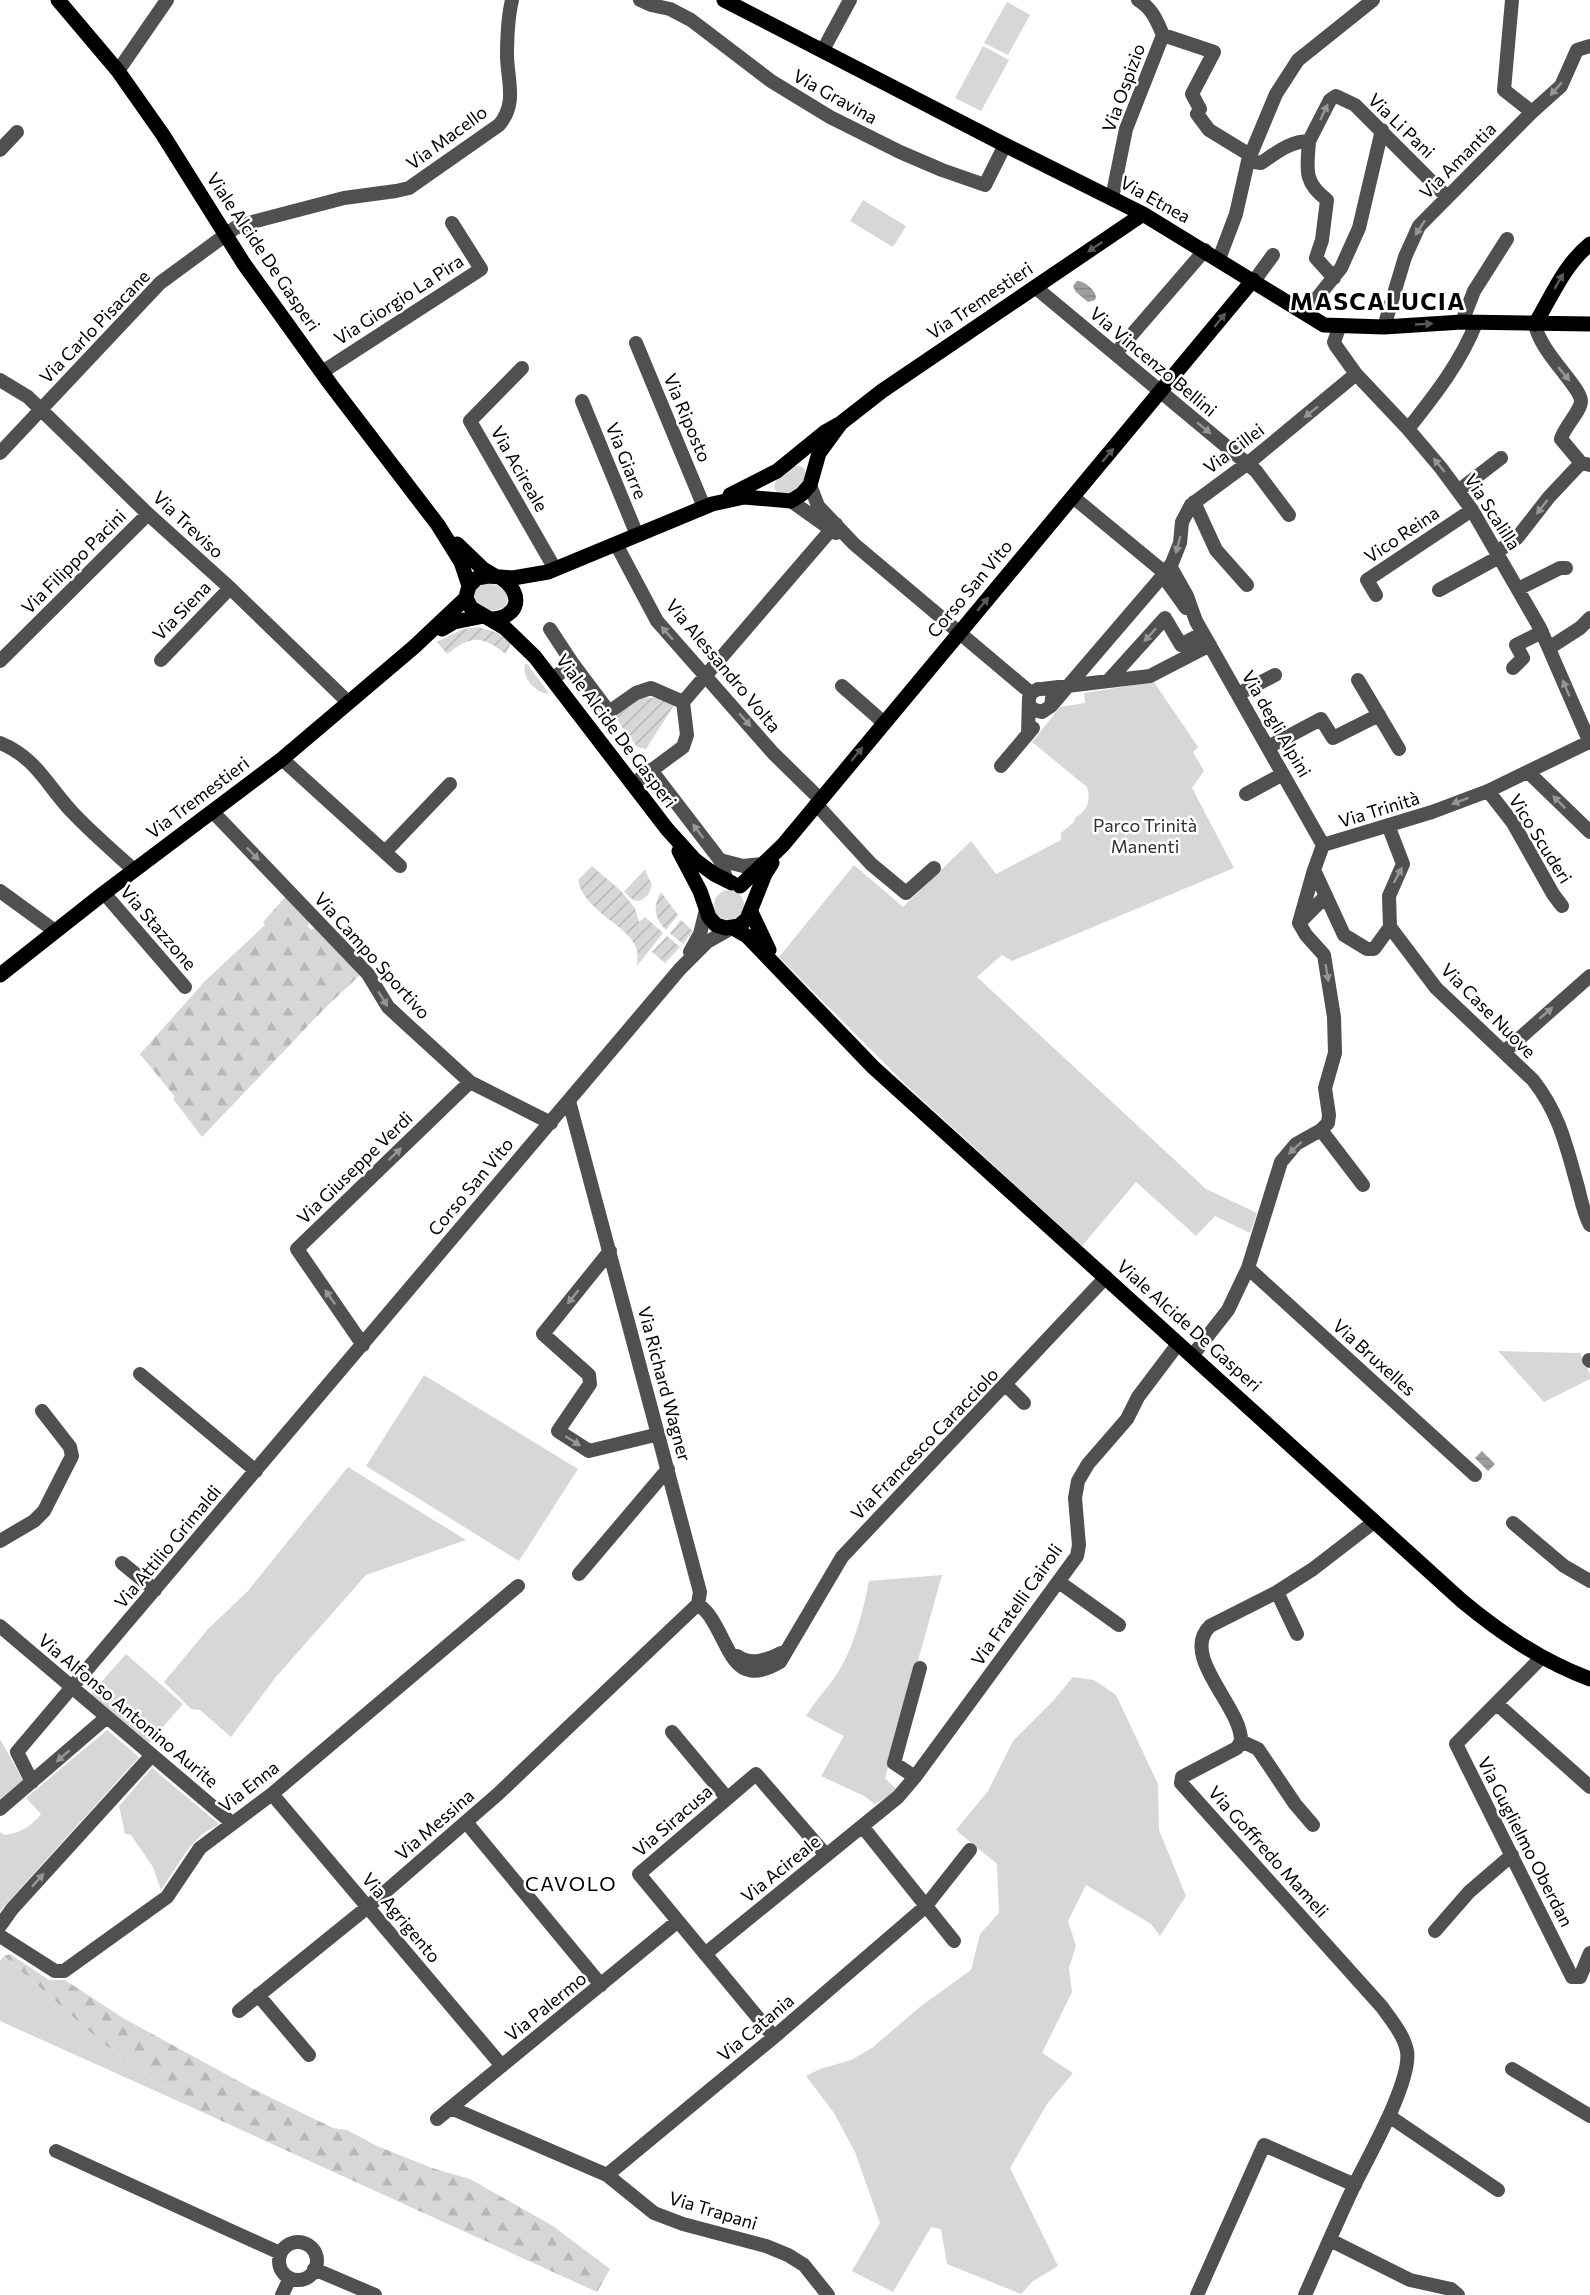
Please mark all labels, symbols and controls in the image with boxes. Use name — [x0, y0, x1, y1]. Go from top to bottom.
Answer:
street label: Via Ospizio — [1097, 41, 1149, 135]
street label: Via Gravina — [790, 64, 881, 128]
one-way arrow — [1550, 81, 1563, 97]
street label: Via Li Pani — [1364, 88, 1440, 162]
street label: Via Macello — [402, 100, 491, 174]
one-way arrow — [1319, 104, 1328, 121]
street label: Via Amantia — [1414, 117, 1500, 203]
street label: Viale Alcide De Gasperi — [202, 168, 325, 335]
street label: Via Etnea — [1116, 171, 1194, 227]
one-way arrow — [1414, 219, 1426, 235]
one-way arrow — [1087, 241, 1103, 253]
street label: Via Giorgio La Pira — [330, 249, 467, 349]
street label: Via Tremestieri — [922, 257, 1037, 344]
street label: Via Carlo Pisacane — [35, 265, 154, 388]
one-way arrow — [1554, 273, 1564, 290]
district label: MASCALUCIA — [1290, 286, 1466, 315]
street label: Via Vincenzo Bellini — [1086, 302, 1222, 421]
one-way arrow — [1213, 313, 1226, 328]
one-way arrow — [1415, 320, 1434, 329]
one-way arrow — [1557, 366, 1570, 381]
street label: Via Riposto — [659, 370, 716, 465]
one-way arrow — [1303, 405, 1319, 418]
street label: Via Cillei — [1199, 418, 1268, 478]
street label: Via Giarre — [602, 419, 652, 502]
one-way arrow — [1196, 421, 1212, 434]
street label: Via Acireale — [487, 422, 553, 515]
one-way arrow — [1101, 448, 1114, 463]
one-way arrow — [1432, 457, 1445, 473]
street label: Via Scalilla — [1460, 469, 1526, 554]
street label: Via Treviso — [149, 486, 229, 563]
one-way arrow — [1536, 499, 1548, 514]
street label: Vico Reina — [1360, 501, 1443, 567]
street label: Via Filippo Pacini — [16, 504, 130, 618]
street label: Corso San Vito — [922, 535, 1017, 642]
one-way arrow — [1173, 536, 1183, 554]
street label: Via Siena — [148, 576, 215, 645]
street label: Via Alessandro Volta — [662, 594, 786, 736]
one-way arrow — [976, 596, 989, 612]
one-way arrow — [660, 625, 674, 640]
one-way arrow — [1143, 628, 1157, 642]
street label: Viale Alcide De Gasperi — [552, 649, 682, 812]
street label: Via degli Alpini — [1238, 666, 1316, 781]
one-way arrow — [1561, 679, 1571, 697]
one-way arrow — [738, 712, 751, 728]
one-way arrow — [851, 746, 864, 762]
street label: Via Tremestieri — [142, 751, 253, 843]
street label: Via Trinità — [1336, 786, 1422, 832]
street label: Vico Scuderi — [1505, 790, 1577, 887]
one-way arrow — [1552, 796, 1566, 810]
one-way arrow — [1451, 797, 1469, 807]
park label: Parco Trinità Manenti — [1093, 814, 1197, 857]
one-way arrow — [692, 824, 704, 840]
one-way arrow — [246, 847, 260, 862]
one-way arrow — [1393, 866, 1403, 883]
street label: Via Stazzone — [116, 880, 202, 974]
street label: Via Campo Sportivo — [310, 887, 435, 1023]
street label: Via Case Nuove — [1437, 958, 1541, 1062]
one-way arrow — [1323, 963, 1332, 982]
one-way arrow — [378, 991, 388, 1008]
one-way arrow — [1539, 1007, 1554, 1020]
street label: Via Giuseppe Verdi — [292, 1107, 417, 1228]
street label: Corso San Vito — [423, 1133, 518, 1240]
one-way arrow — [1287, 1141, 1302, 1155]
one-way arrow — [388, 1147, 402, 1161]
street label: Viale Alcide De Gasperi — [1113, 1255, 1266, 1396]
one-way arrow — [324, 1289, 336, 1305]
one-way arrow — [568, 1289, 580, 1304]
street label: Via Richard Wagner — [634, 1304, 696, 1464]
street label: Via Bruxelles — [1329, 1314, 1421, 1400]
street label: Via Francesco Caracciolo — [846, 1363, 1003, 1524]
one-way arrow — [565, 1435, 581, 1446]
street label: Via Attilio Grimaldi — [109, 1480, 225, 1612]
street label: Via Fratelli Cairoli — [966, 1539, 1066, 1670]
street label: Via Alfonso Antonino Aurite — [34, 1629, 223, 1792]
one-way arrow — [56, 1749, 71, 1762]
street label: Via Guglielmo Oberdan — [1473, 1753, 1578, 1930]
street label: Via Enna — [214, 1756, 283, 1817]
street label: Via Siracusa — [628, 1780, 717, 1861]
street label: Via Goffredo Mameli — [1204, 1781, 1334, 1922]
street label: Via Messina — [390, 1784, 478, 1864]
street label: Via Acireale — [736, 1830, 824, 1907]
street label: Via Agrigento — [358, 1868, 446, 1967]
district label: CAVOLO — [525, 1871, 617, 1895]
one-way arrow — [30, 1873, 44, 1887]
street label: Via Palermo — [500, 1967, 590, 2046]
street label: Via Catania — [713, 1989, 798, 2065]
street label: Via Trapani — [666, 2186, 760, 2234]

